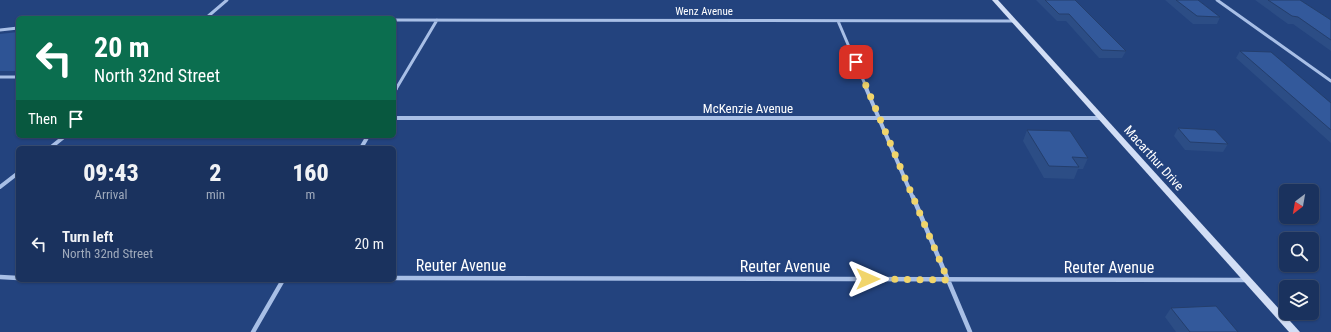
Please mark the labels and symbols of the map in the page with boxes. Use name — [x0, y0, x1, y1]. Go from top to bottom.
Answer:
street label: Wenz Avenue — [675, 5, 733, 18]
pin — [839, 45, 873, 79]
street label: McKenzie Avenue — [703, 101, 793, 116]
street label: Macarthur Drive — [1121, 123, 1187, 193]
north arrow — [1279, 184, 1319, 224]
street label: Reuter Avenue — [416, 256, 506, 275]
street label: Reuter Avenue — [740, 257, 830, 276]
position arrow — [847, 258, 889, 300]
street label: Reuter Avenue — [1064, 258, 1154, 277]

